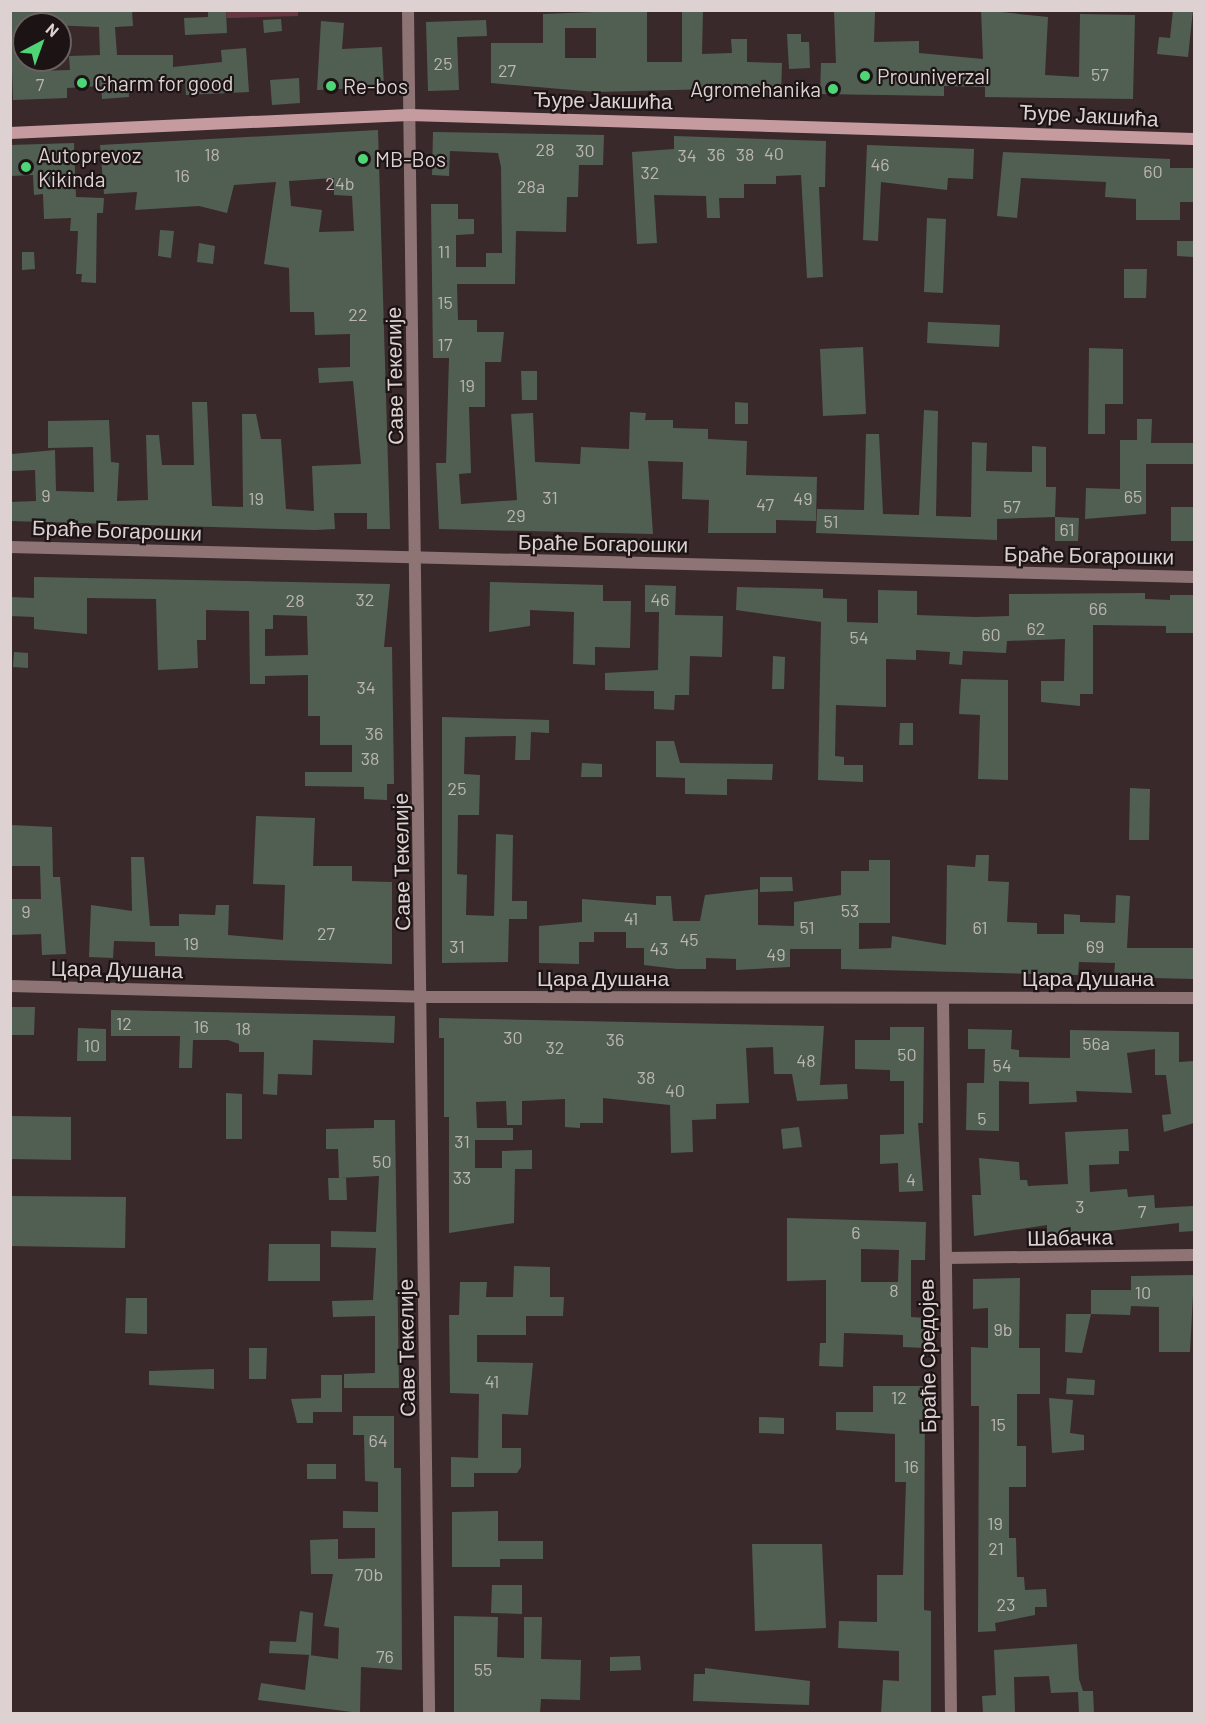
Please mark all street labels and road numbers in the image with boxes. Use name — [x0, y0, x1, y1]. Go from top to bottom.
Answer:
street label: Ђуре Јакшића — [533, 86, 673, 114]
street label: Ђуре Јакшића — [1019, 99, 1159, 131]
street label: Саве Текелије — [380, 307, 408, 445]
street label: Браће Богарошки — [32, 514, 202, 546]
street label: Браће Богарошки — [518, 529, 688, 557]
street label: Браће Богарошки — [1004, 541, 1174, 569]
street label: Саве Текелије — [387, 793, 415, 931]
street label: Цара Душана — [51, 955, 183, 983]
street label: Цара Душана — [537, 965, 669, 991]
street label: Цара Душана — [1022, 965, 1154, 991]
street label: Шабачка — [1027, 1224, 1113, 1250]
street label: Саве Текелије — [392, 1279, 420, 1417]
street label: Браће Средојев — [913, 1279, 941, 1433]

